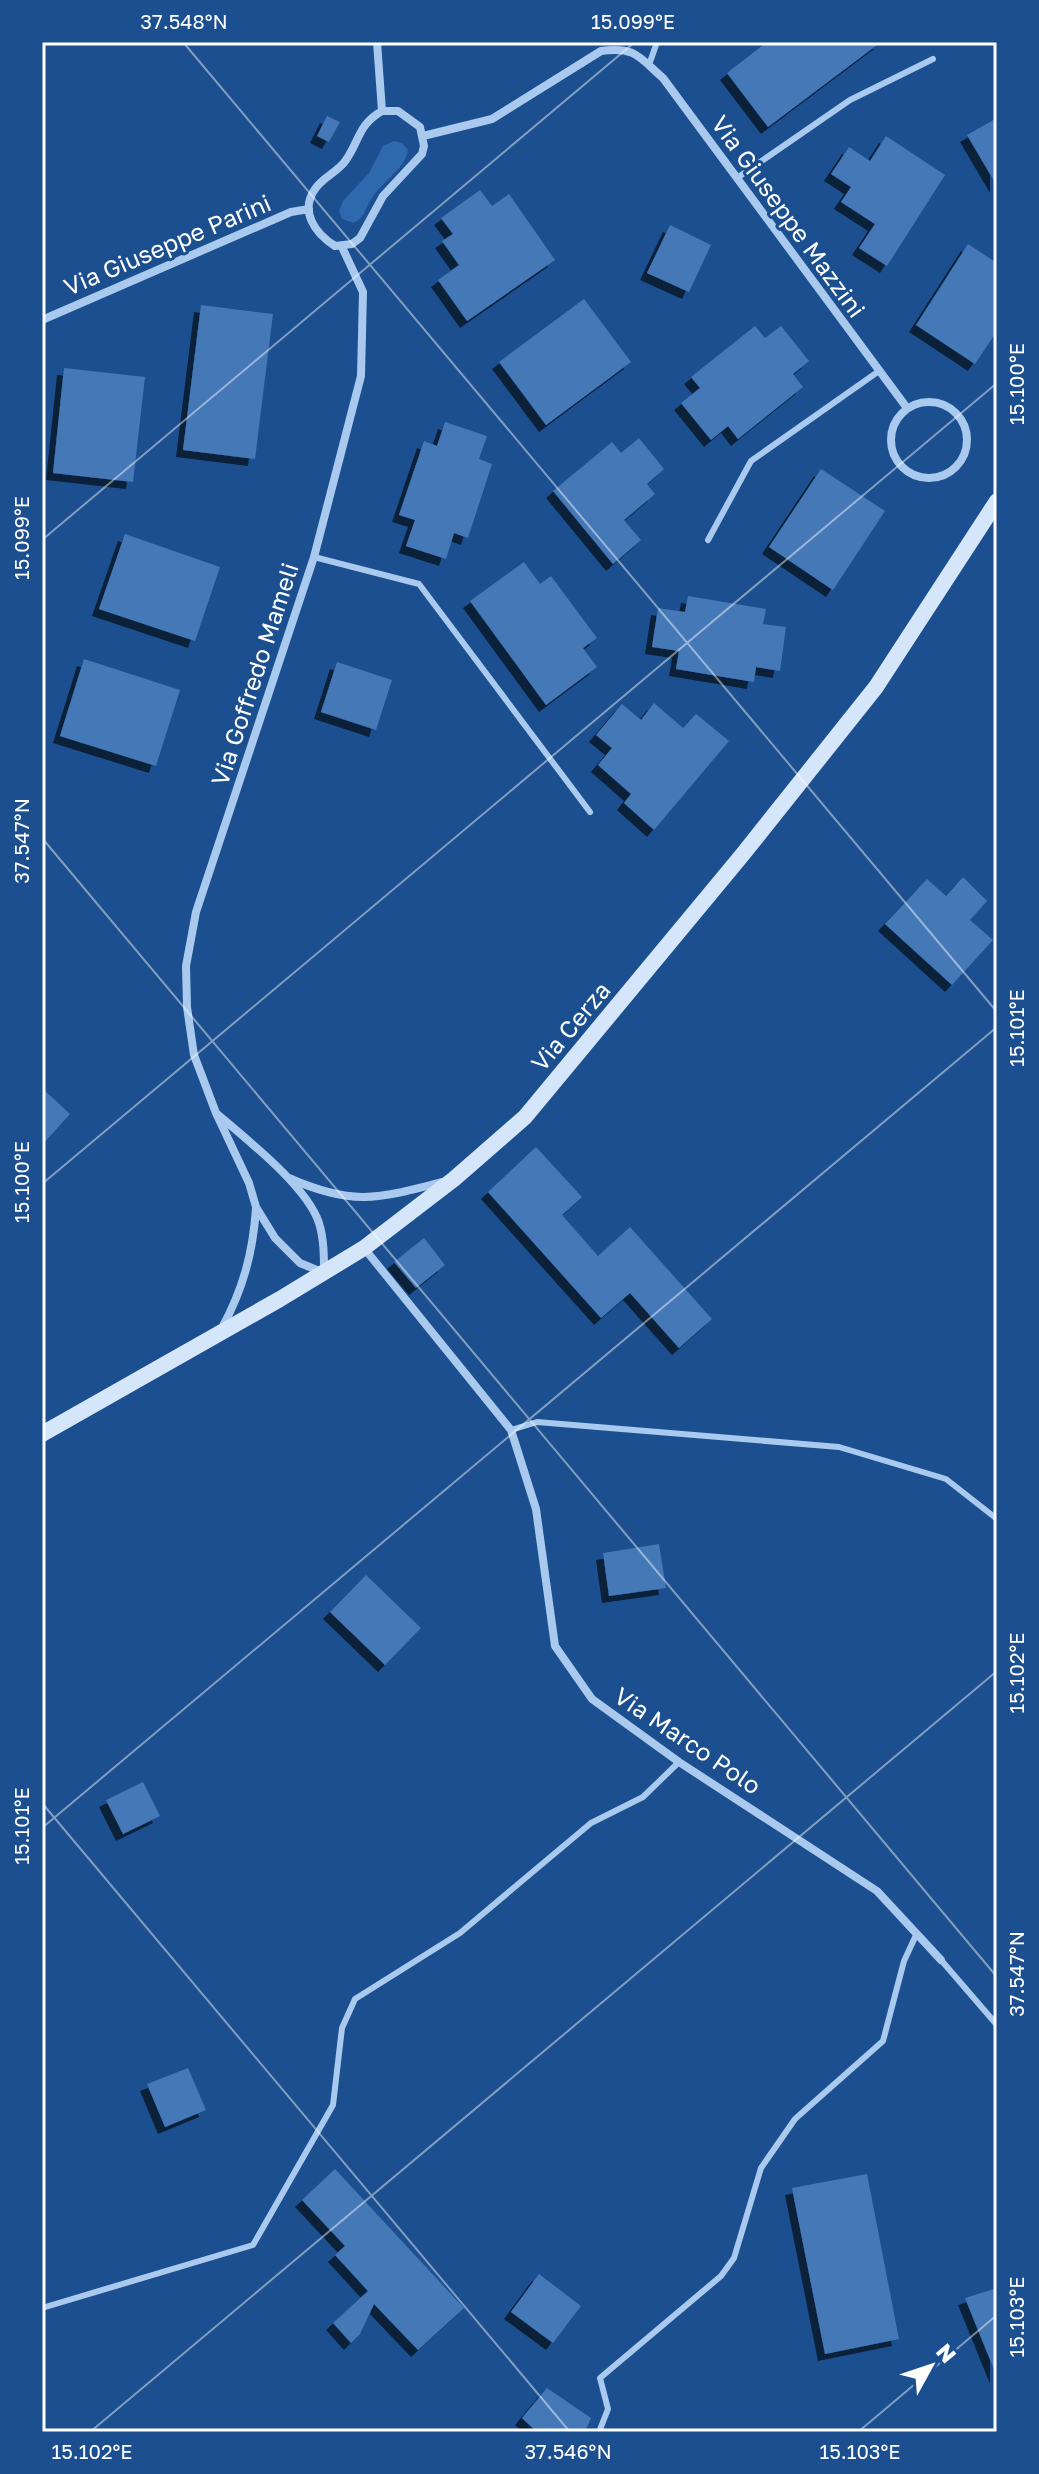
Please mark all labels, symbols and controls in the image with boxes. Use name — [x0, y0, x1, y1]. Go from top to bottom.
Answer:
text: 37.548°N — [140, 9, 228, 33]
text: 15.099°E — [591, 9, 675, 33]
street label: Via Giuseppe Mazzini — [706, 109, 872, 323]
street label: Via Giuseppe Parini — [59, 187, 275, 301]
text: 15.100°E — [1004, 343, 1028, 425]
text: 15.099°E — [9, 496, 33, 580]
street label: Via Goffredo Mameli — [204, 559, 304, 789]
text: 37.547°N — [9, 798, 33, 884]
street label: Via Cerza — [524, 975, 616, 1077]
text: 15.101°E — [1004, 989, 1028, 1067]
text: 15.100°E — [9, 1141, 33, 1223]
text: 15.102°E — [1004, 1633, 1028, 1714]
street label: Via Marco Polo — [609, 1680, 767, 1800]
text: 15.101°E — [9, 1787, 33, 1865]
text: 37.547°N — [1004, 1931, 1028, 2017]
text: 15.103°E — [1004, 2276, 1028, 2358]
north arrow — [891, 2326, 971, 2406]
text: N — [931, 2338, 962, 2368]
text: 15.102°E — [52, 2439, 133, 2463]
text: 37.546°N — [524, 2439, 612, 2463]
text: 15.103°E — [819, 2439, 901, 2463]

